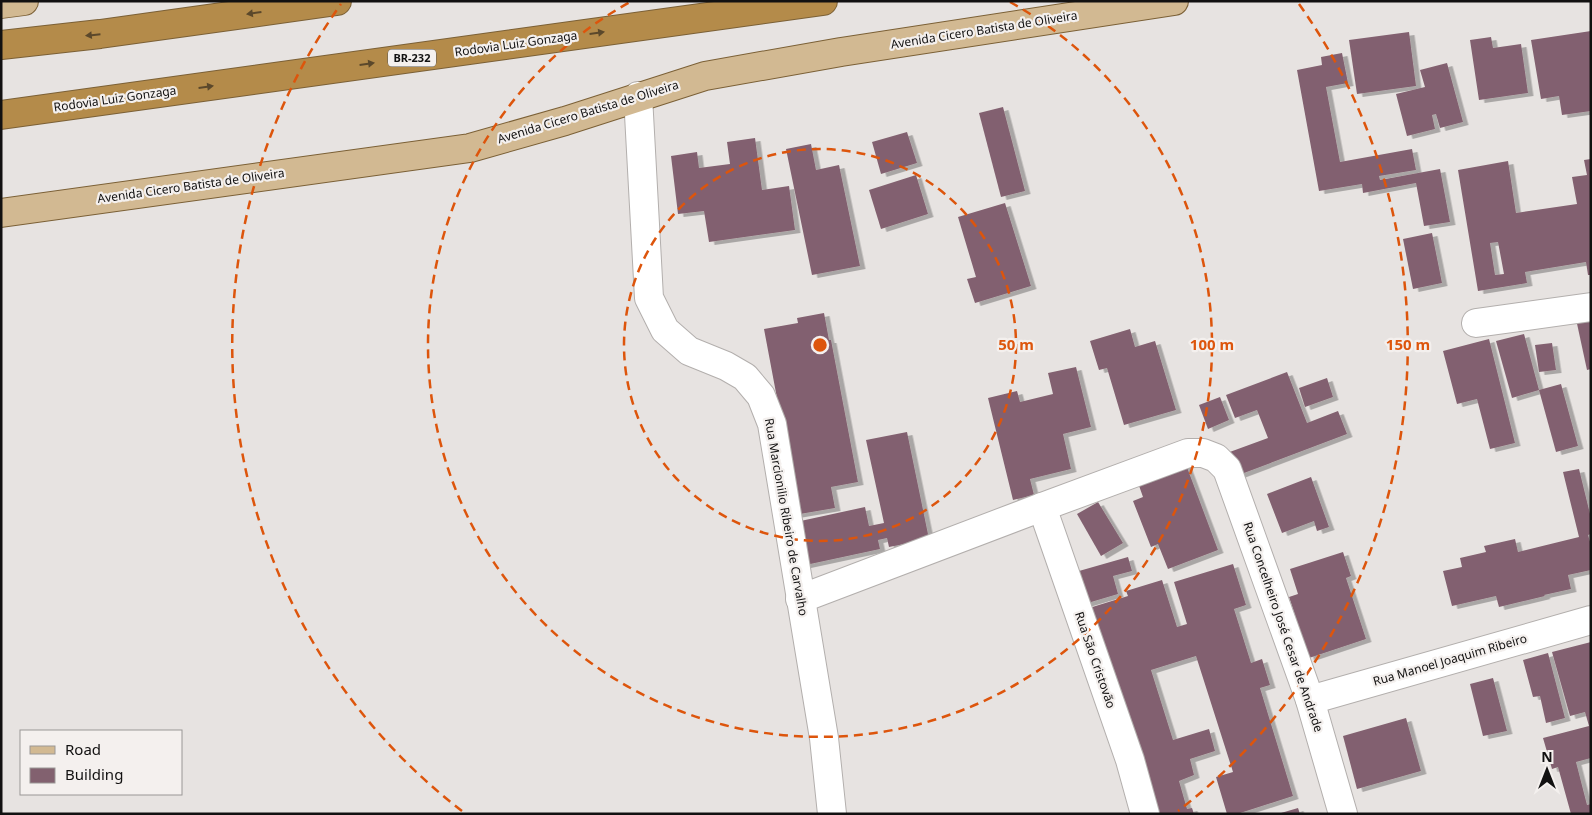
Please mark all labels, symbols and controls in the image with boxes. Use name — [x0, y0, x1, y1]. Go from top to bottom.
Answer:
street label: Avenida Cicero Batista de Oliveira — [889, 6, 1078, 53]
one-way arrow — [245, 9, 261, 17]
street label: Rodovia Luiz Gonzaga — [454, 26, 578, 61]
one-way arrow — [589, 28, 605, 36]
one-way arrow — [84, 31, 100, 39]
road number: BR-232 — [388, 49, 436, 66]
one-way arrow — [359, 60, 375, 68]
street label: Avenida Cicero Batista de Oliveira — [495, 76, 681, 147]
street label: Rodovia Luiz Gonzaga — [53, 81, 177, 116]
one-way arrow — [198, 82, 214, 90]
street label: Avenida Cicero Batista de Oliveira — [96, 164, 286, 207]
text: 50 m — [998, 334, 1034, 354]
text: 100 m — [1190, 334, 1234, 354]
text: 150 m — [1386, 334, 1430, 354]
centre of rings — [811, 336, 829, 354]
street label: Rua Marcionilio Ribeiro de Carvalho — [761, 417, 812, 617]
street label: Rua Concelheiro José Cesar de Andrade — [1239, 519, 1328, 734]
street label: Rua São Cristovão — [1071, 609, 1120, 710]
street label: Rua Manoel Joaquim Ribeiro — [1371, 629, 1529, 690]
legend — [20, 730, 182, 795]
text: Road — [65, 739, 101, 759]
north arrow — [1522, 745, 1572, 795]
text: N — [1541, 747, 1553, 766]
text: Building — [65, 764, 123, 784]

